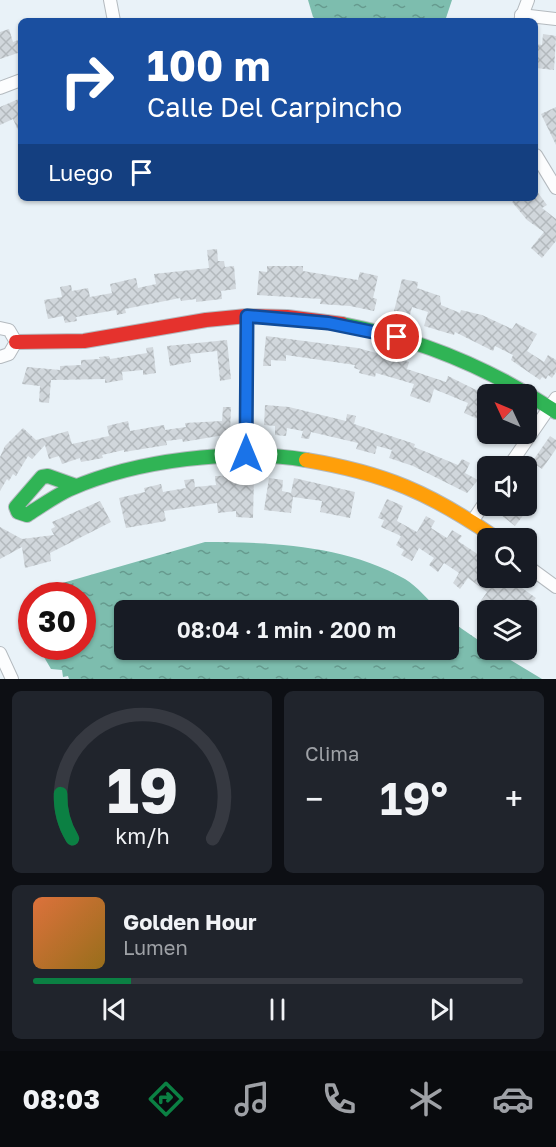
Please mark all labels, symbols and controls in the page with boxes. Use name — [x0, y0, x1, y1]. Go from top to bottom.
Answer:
text: 100 m — [147, 40, 270, 90]
icon: right — [48, 42, 126, 120]
text: Calle Del Carpincho — [147, 91, 402, 123]
icon: arrive — [125, 156, 158, 189]
text: Luego — [48, 159, 113, 186]
pin — [371, 311, 422, 362]
icon: arrive — [380, 320, 413, 353]
north arrow — [477, 384, 537, 444]
map controls — [477, 384, 537, 660]
position arrow — [214, 422, 278, 486]
button: sound — [477, 456, 537, 516]
button: search — [477, 528, 537, 588]
speed limit sign: 30 — [18, 582, 96, 660]
button: layers — [477, 600, 537, 660]
text: 08:04 · 1 min · 200 m — [177, 616, 396, 643]
text: Clima — [305, 741, 359, 765]
text: 19 — [106, 752, 178, 827]
text: 19° — [380, 771, 448, 825]
text: − — [305, 779, 323, 818]
text: + — [505, 779, 523, 818]
text: km/h — [115, 823, 169, 849]
text: Golden Hour — [123, 908, 257, 935]
text: Lumen — [123, 935, 188, 959]
icon: previous — [98, 993, 131, 1026]
icon: pause — [261, 993, 294, 1026]
icon: next — [425, 993, 458, 1026]
icon: directions — [145, 1078, 187, 1120]
icon: music — [231, 1078, 273, 1120]
icon: phone — [318, 1078, 360, 1120]
icon: climate — [405, 1078, 447, 1120]
icon: car — [492, 1078, 534, 1120]
text: 08:03 — [22, 1083, 100, 1115]

